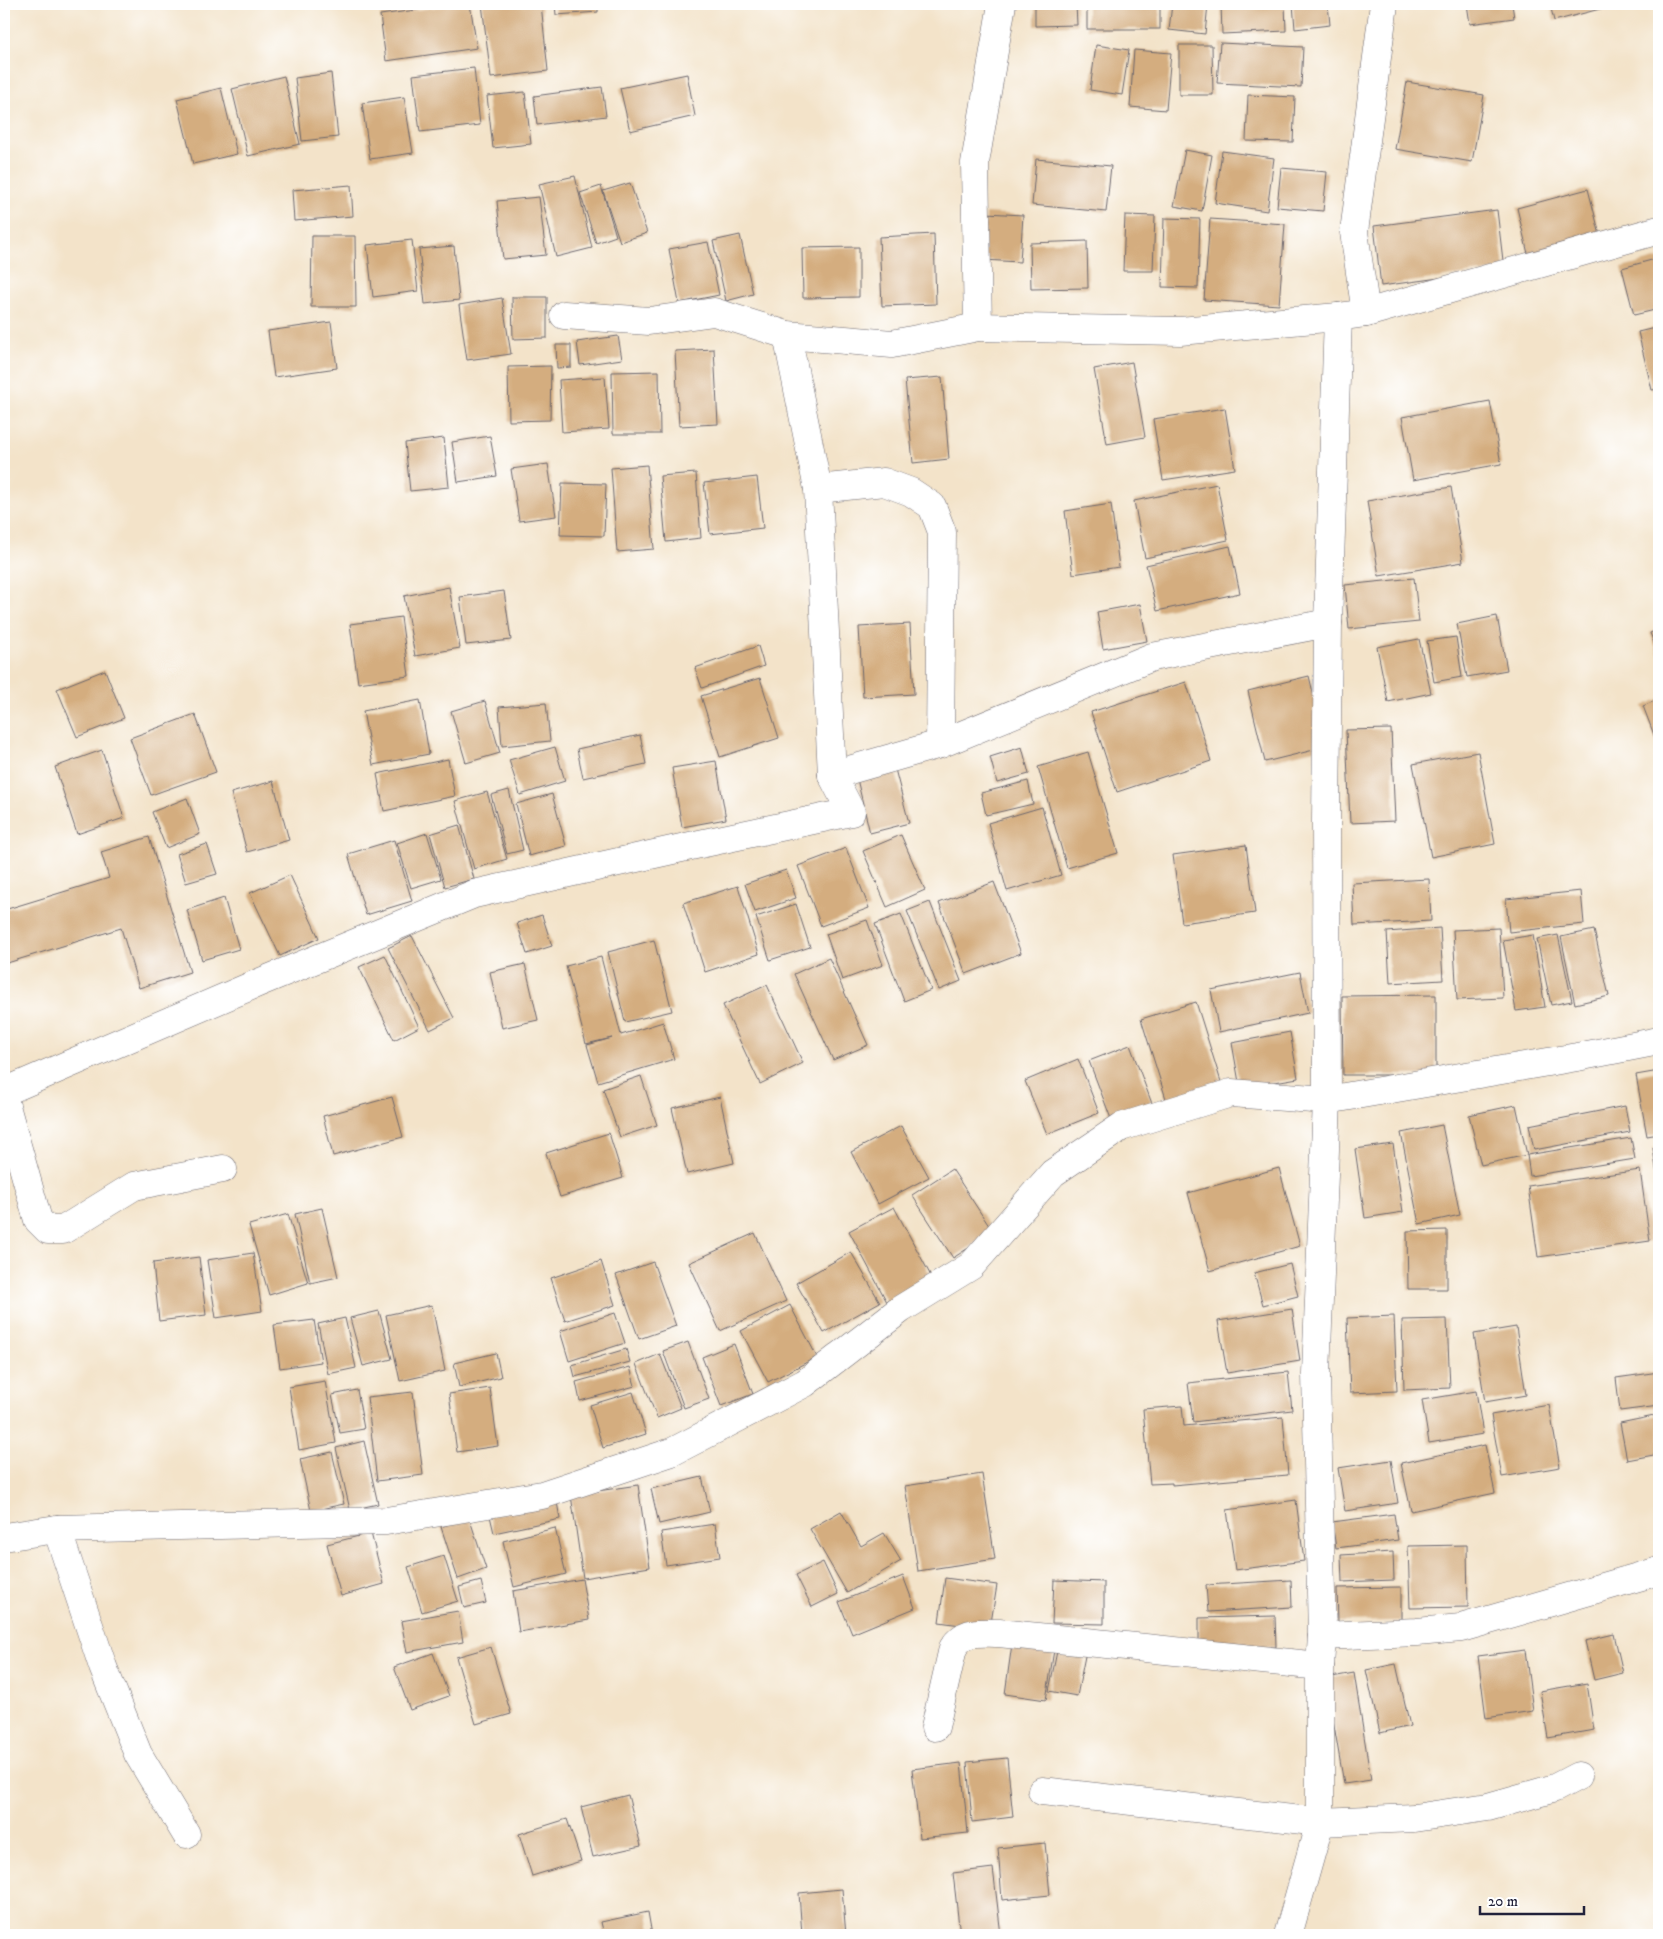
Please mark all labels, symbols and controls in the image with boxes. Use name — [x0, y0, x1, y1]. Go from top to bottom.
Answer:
scale bar — [1480, 1884, 1584, 1916]
text: 20 m — [1488, 1892, 1518, 1911]

